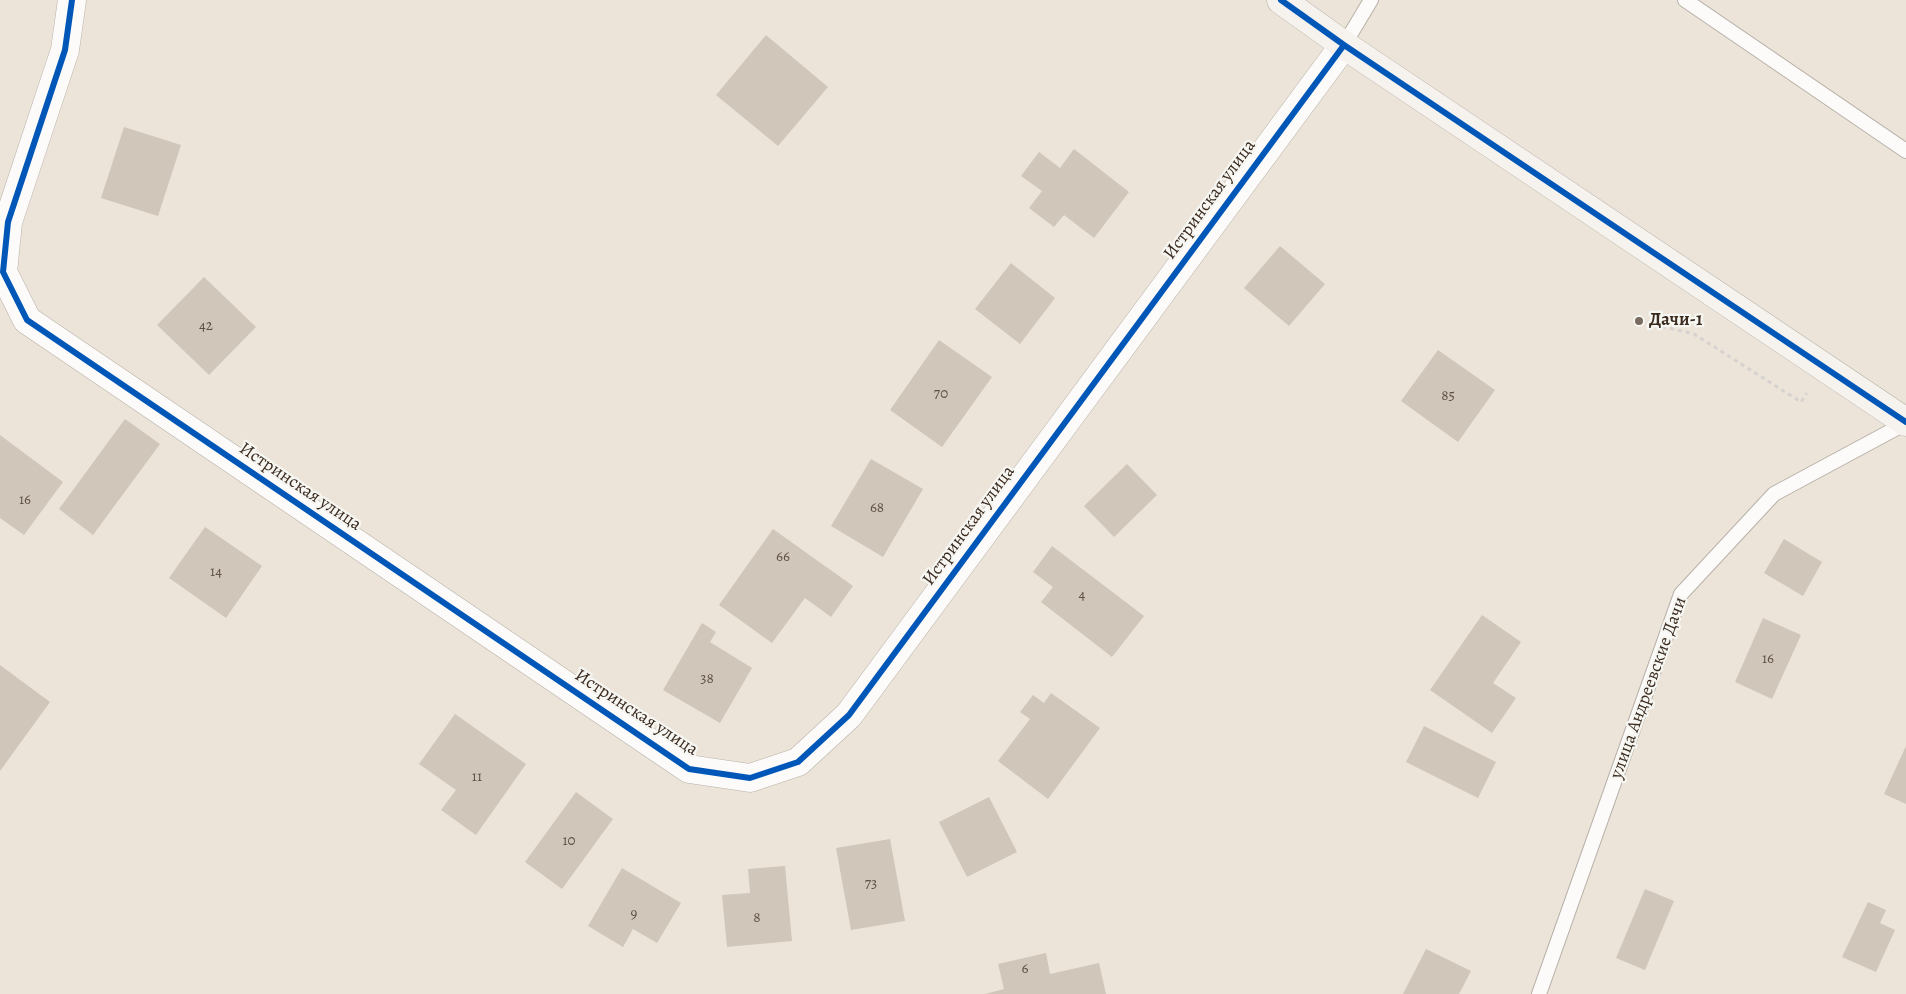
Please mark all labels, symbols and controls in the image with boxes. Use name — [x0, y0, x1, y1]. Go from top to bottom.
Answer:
street label: Истринская улица — [1159, 136, 1261, 264]
place label: Дачи-1 — [1649, 310, 1702, 332]
marker: Дачи-1 — [1633, 315, 1645, 327]
house number: 42 — [199, 317, 213, 335]
house number: 70 — [934, 385, 948, 403]
house number: 85 — [1441, 387, 1455, 405]
street label: Истринская улица — [235, 438, 365, 536]
street label: Истринская улица — [918, 462, 1020, 590]
house number: 16 — [19, 491, 31, 509]
house number: 68 — [870, 499, 884, 517]
house number: 66 — [776, 548, 790, 566]
house number: 14 — [210, 563, 222, 581]
house number: 4 — [1079, 586, 1085, 604]
street label: улица Андреевские Дачи — [1606, 594, 1692, 782]
house number: 16 — [1762, 650, 1774, 668]
street label: Истринская улица — [570, 665, 702, 761]
house number: 38 — [700, 670, 714, 688]
house number: 11 — [472, 768, 482, 786]
house number: 10 — [562, 832, 576, 850]
house number: 73 — [865, 875, 877, 893]
house number: 9 — [631, 905, 637, 923]
house number: 8 — [753, 909, 761, 927]
house number: 6 — [1022, 960, 1028, 978]

